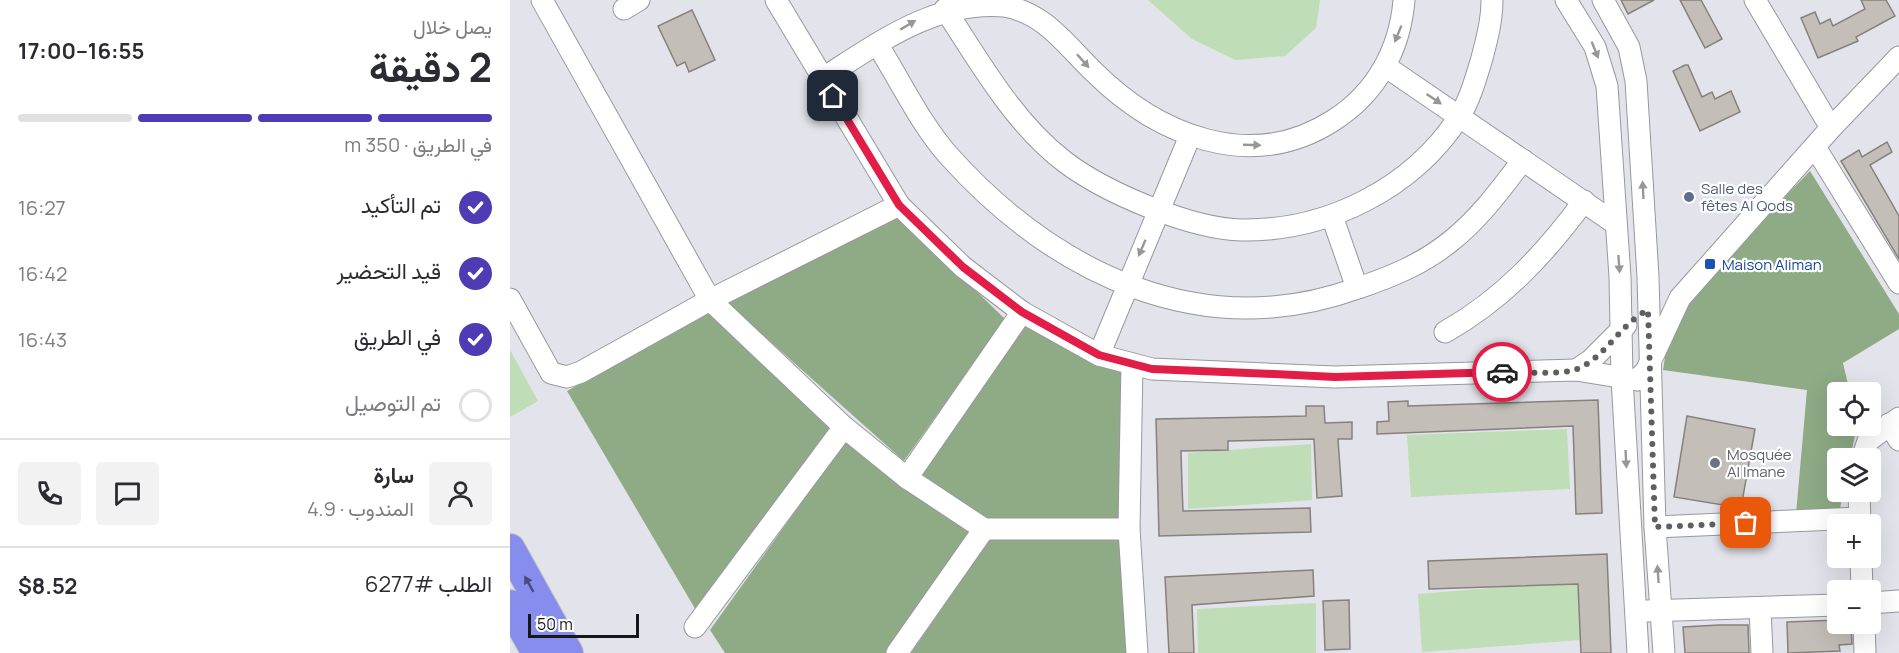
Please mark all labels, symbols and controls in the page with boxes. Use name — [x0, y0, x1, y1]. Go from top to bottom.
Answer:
text: يصل خلال — [413, 13, 492, 40]
one-way arrow — [900, 19, 916, 30]
one-way arrow — [1393, 25, 1403, 43]
text: 16:55–17:00 — [18, 36, 144, 66]
text: 2 دقيقة — [369, 40, 492, 94]
one-way arrow — [1590, 42, 1600, 60]
one-way arrow — [1076, 53, 1089, 68]
pin — [807, 70, 858, 121]
icon: home — [816, 79, 849, 112]
one-way arrow — [1425, 93, 1441, 105]
text: في الطريق · 350 m — [344, 131, 492, 158]
one-way arrow — [1242, 141, 1261, 150]
place label: Salle des fêtes Al Qods — [1701, 178, 1793, 216]
one-way arrow — [1638, 181, 1647, 200]
text: تم التأكيد — [361, 190, 441, 220]
marker: Salle des fêtes Al Qods — [1682, 190, 1696, 204]
icon: check — [459, 191, 492, 224]
text: 16:27 — [18, 194, 66, 221]
one-way arrow — [1137, 239, 1146, 257]
one-way arrow — [1615, 254, 1624, 273]
place label: Maison Aliman — [1722, 254, 1822, 275]
text: قيد التحضير — [336, 256, 441, 286]
icon: check — [459, 257, 492, 290]
marker: Maison Aliman — [1703, 257, 1717, 271]
text: 16:42 — [18, 260, 67, 287]
text: في الطريق — [354, 322, 441, 352]
icon: check — [459, 323, 492, 356]
text: 16:43 — [18, 326, 67, 353]
courier — [1472, 342, 1532, 402]
icon: car — [1486, 356, 1519, 389]
map controls — [1827, 382, 1881, 634]
button: locate — [1827, 382, 1881, 436]
text: تم التوصيل — [345, 388, 441, 418]
place label: Mosquée Al Imane — [1727, 444, 1792, 482]
button: layers — [1827, 448, 1881, 502]
one-way arrow — [1621, 449, 1631, 468]
marker: Mosquée Al Imane — [1708, 456, 1722, 470]
text: سارة — [373, 460, 414, 490]
button: phone — [18, 462, 81, 525]
button: chat — [96, 462, 159, 525]
button: person — [429, 462, 492, 525]
text: المندوب · 4.9 — [307, 495, 414, 522]
pin — [1720, 497, 1771, 548]
icon: bag — [1729, 506, 1762, 539]
button: + — [1827, 514, 1881, 568]
one-way arrow — [1653, 564, 1663, 583]
text: الطلب #6277 — [365, 569, 492, 599]
text: $8.52 — [18, 571, 77, 601]
one-way arrow — [525, 575, 535, 592]
button: − — [1827, 580, 1881, 634]
scale bar — [528, 611, 639, 638]
text: 50 m — [537, 613, 573, 635]

